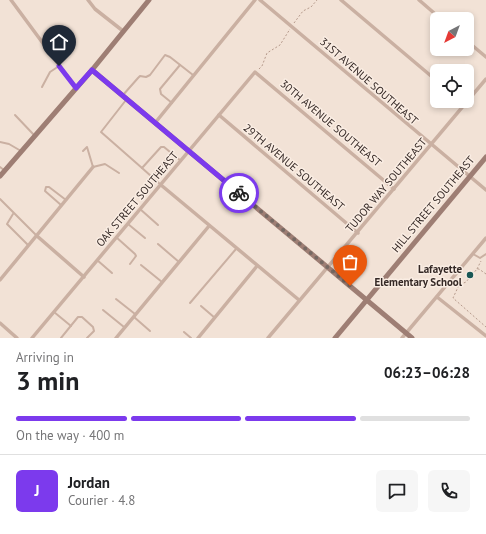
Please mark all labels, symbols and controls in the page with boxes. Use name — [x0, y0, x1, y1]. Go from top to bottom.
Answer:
north arrow — [430, 12, 474, 56]
map controls — [430, 12, 474, 108]
pin — [42, 25, 76, 66]
icon: home — [48, 31, 70, 53]
street label: 31ST AVENUE SOUTHEAST — [317, 34, 421, 128]
button: locate — [430, 64, 474, 108]
street label: 30TH AVENUE SOUTHEAST — [278, 77, 384, 169]
street label: 29TH AVENUE SOUTHEAST — [241, 121, 347, 213]
street label: TUDOR WAY SOUTHEAST — [342, 135, 430, 235]
street label: OAK STREET SOUTHEAST — [93, 148, 181, 250]
street label: HILL STREET SOUTHEAST — [389, 153, 477, 255]
courier — [219, 173, 259, 213]
icon: bike — [228, 182, 250, 204]
pin — [333, 245, 367, 286]
icon: bag — [339, 251, 361, 273]
place label: Lafayette Elementary School — [375, 262, 463, 289]
marker: Lafayette Elementary School — [465, 270, 475, 280]
text: Arriving in — [16, 349, 74, 366]
text: 06:23–06:28 — [384, 363, 470, 382]
text: 3 min — [16, 364, 79, 397]
text: On the way · 400 m — [16, 427, 124, 444]
button: chat — [376, 470, 418, 512]
button: phone — [428, 470, 470, 512]
text: Jordan — [68, 473, 110, 492]
text: J — [34, 481, 40, 500]
text: Courier · 4.8 — [68, 492, 135, 509]

